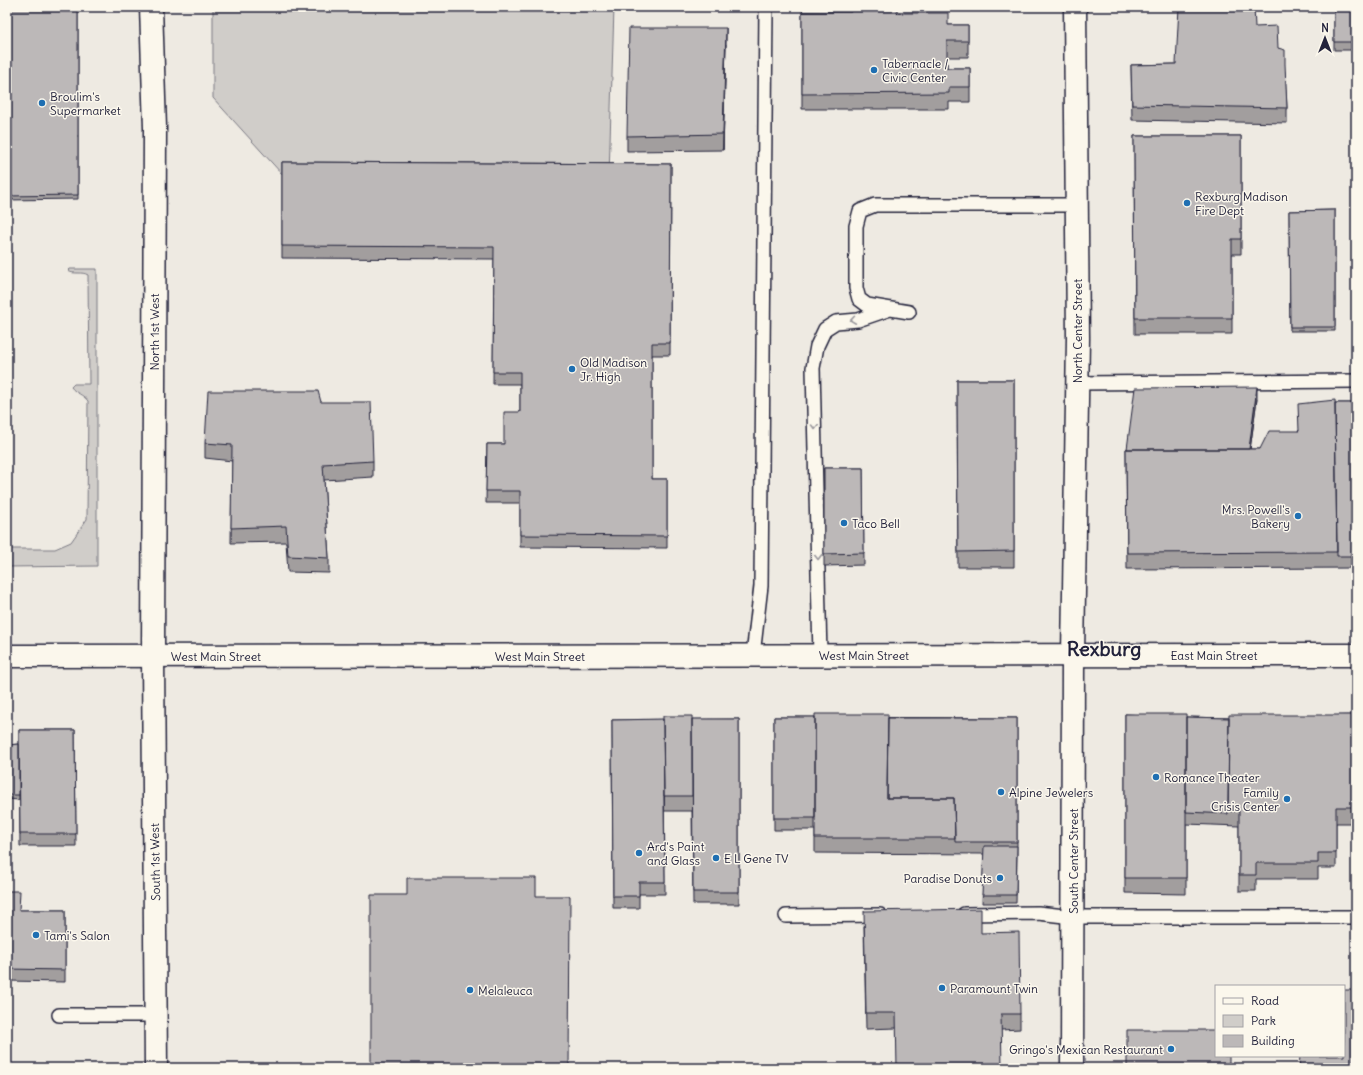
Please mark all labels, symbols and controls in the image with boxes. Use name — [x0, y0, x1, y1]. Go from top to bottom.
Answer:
north arrow — [1305, 18, 1345, 58]
text: N — [1321, 21, 1329, 35]
place label: Tabernacle / Civic Center — [882, 56, 949, 85]
marker: Tabernacle / Civic Center — [869, 65, 879, 75]
place label: Broulim's Supermarket — [50, 89, 121, 118]
marker: Broulim's Supermarket — [37, 98, 47, 108]
place label: Rexburg Madison Fire Dept — [1195, 189, 1288, 218]
marker: Rexburg Madison Fire Dept — [1182, 198, 1192, 208]
street label: North Center Street — [1070, 279, 1085, 383]
street label: North 1st West — [147, 293, 162, 371]
one-way arrow — [850, 315, 856, 324]
place label: Old Madison Jr. High — [580, 355, 647, 384]
marker: Old Madison Jr. High — [567, 364, 577, 374]
one-way arrow — [810, 424, 819, 430]
place label: Mrs. Powell's Bakery — [1222, 502, 1290, 531]
marker: Mrs. Powell's Bakery — [1293, 511, 1303, 521]
place label: Taco Bell — [852, 516, 900, 531]
marker: Taco Bell — [839, 518, 849, 528]
one-way arrow — [813, 554, 822, 560]
district label: Rexburg — [1067, 636, 1141, 661]
street label: West Main Street — [819, 648, 909, 663]
street label: East Main Street — [1170, 648, 1258, 663]
street label: West Main Street — [171, 649, 261, 664]
street label: West Main Street — [495, 649, 585, 664]
place label: Romance Theater — [1164, 770, 1260, 785]
marker: Romance Theater — [1151, 772, 1161, 782]
place label: Alpine Jewelers — [1009, 785, 1093, 800]
place label: Family Crisis Center — [1211, 785, 1279, 814]
marker: Alpine Jewelers — [996, 787, 1006, 797]
marker: Family Crisis Center — [1282, 794, 1292, 804]
street label: South Center Street — [1066, 808, 1081, 914]
street label: South 1st West — [147, 823, 163, 901]
place label: Ard's Paint and Glass — [647, 839, 704, 868]
marker: Ard's Paint and Glass — [634, 848, 644, 858]
place label: E L Gene TV — [724, 851, 789, 866]
marker: E L Gene TV — [711, 853, 721, 863]
place label: Paradise Donuts — [903, 871, 992, 886]
marker: Paradise Donuts — [995, 873, 1005, 883]
place label: Tami's Salon — [44, 928, 110, 943]
marker: Tami's Salon — [31, 930, 41, 940]
place label: Paramount Twin — [950, 981, 1038, 996]
place label: Melaleuca — [478, 983, 533, 998]
marker: Paramount Twin — [937, 983, 947, 993]
marker: Melaleuca — [465, 985, 475, 995]
legend — [1215, 985, 1345, 1057]
text: Road — [1251, 993, 1279, 1008]
text: Park — [1251, 1013, 1276, 1028]
text: Building — [1251, 1033, 1295, 1048]
place label: Gringo's Mexican Restaurant — [1009, 1042, 1163, 1057]
marker: Gringo's Mexican Restaurant — [1166, 1044, 1176, 1054]

